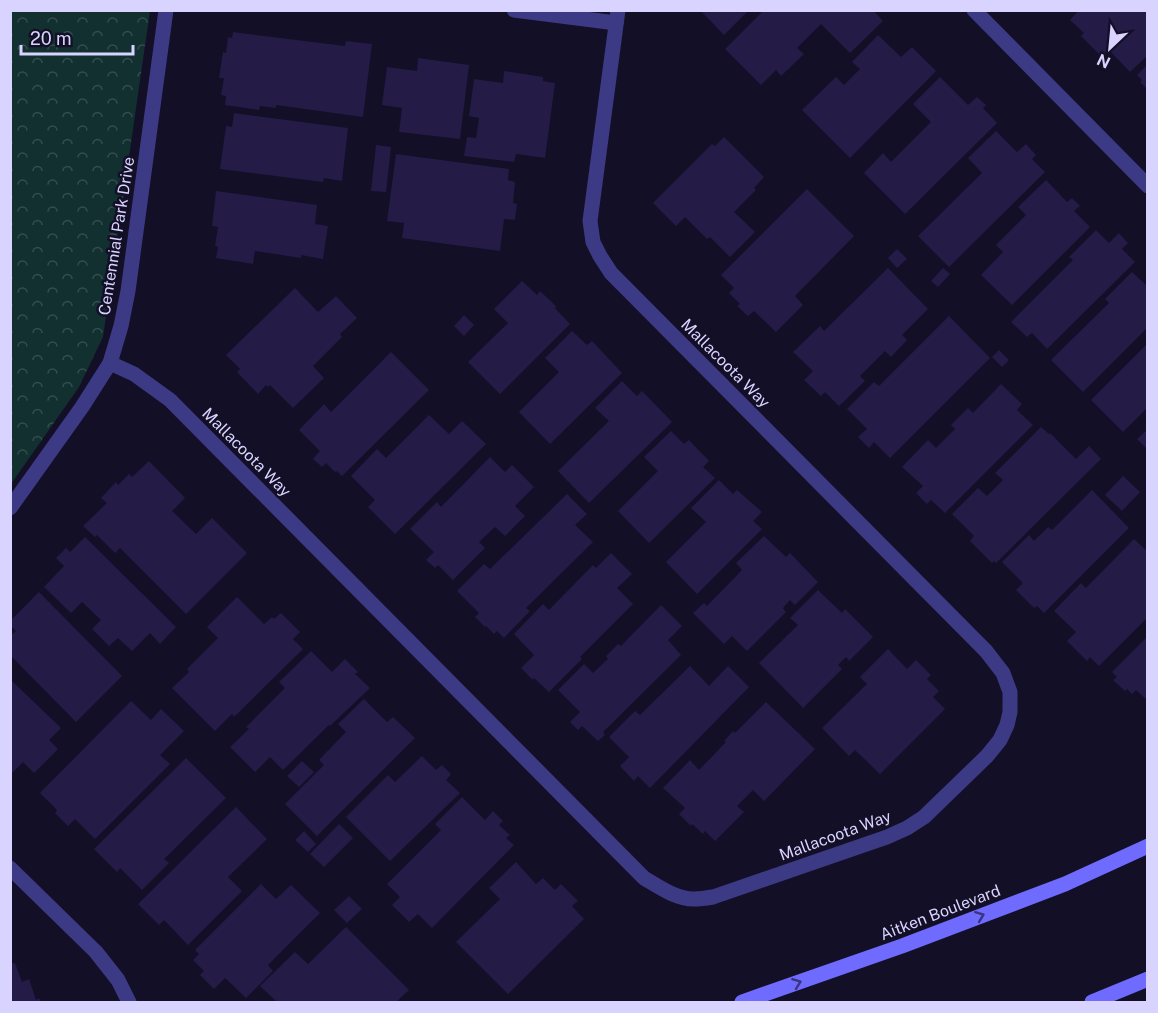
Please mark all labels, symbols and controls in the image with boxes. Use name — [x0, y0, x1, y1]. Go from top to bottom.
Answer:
scale bar — [21, 18, 134, 56]
north arrow — [1080, 18, 1140, 78]
text: 20 m — [30, 28, 72, 49]
text: N — [1094, 50, 1113, 72]
street label: Centennial Park Drive — [95, 155, 138, 317]
street label: Mallacoota Way — [677, 315, 774, 412]
street label: Mallacoota Way — [198, 404, 295, 501]
street label: Mallacoota Way — [777, 806, 894, 865]
street label: Aitken Boulevard — [877, 881, 1003, 944]
one-way arrow — [974, 911, 985, 923]
one-way arrow — [791, 977, 802, 990]

